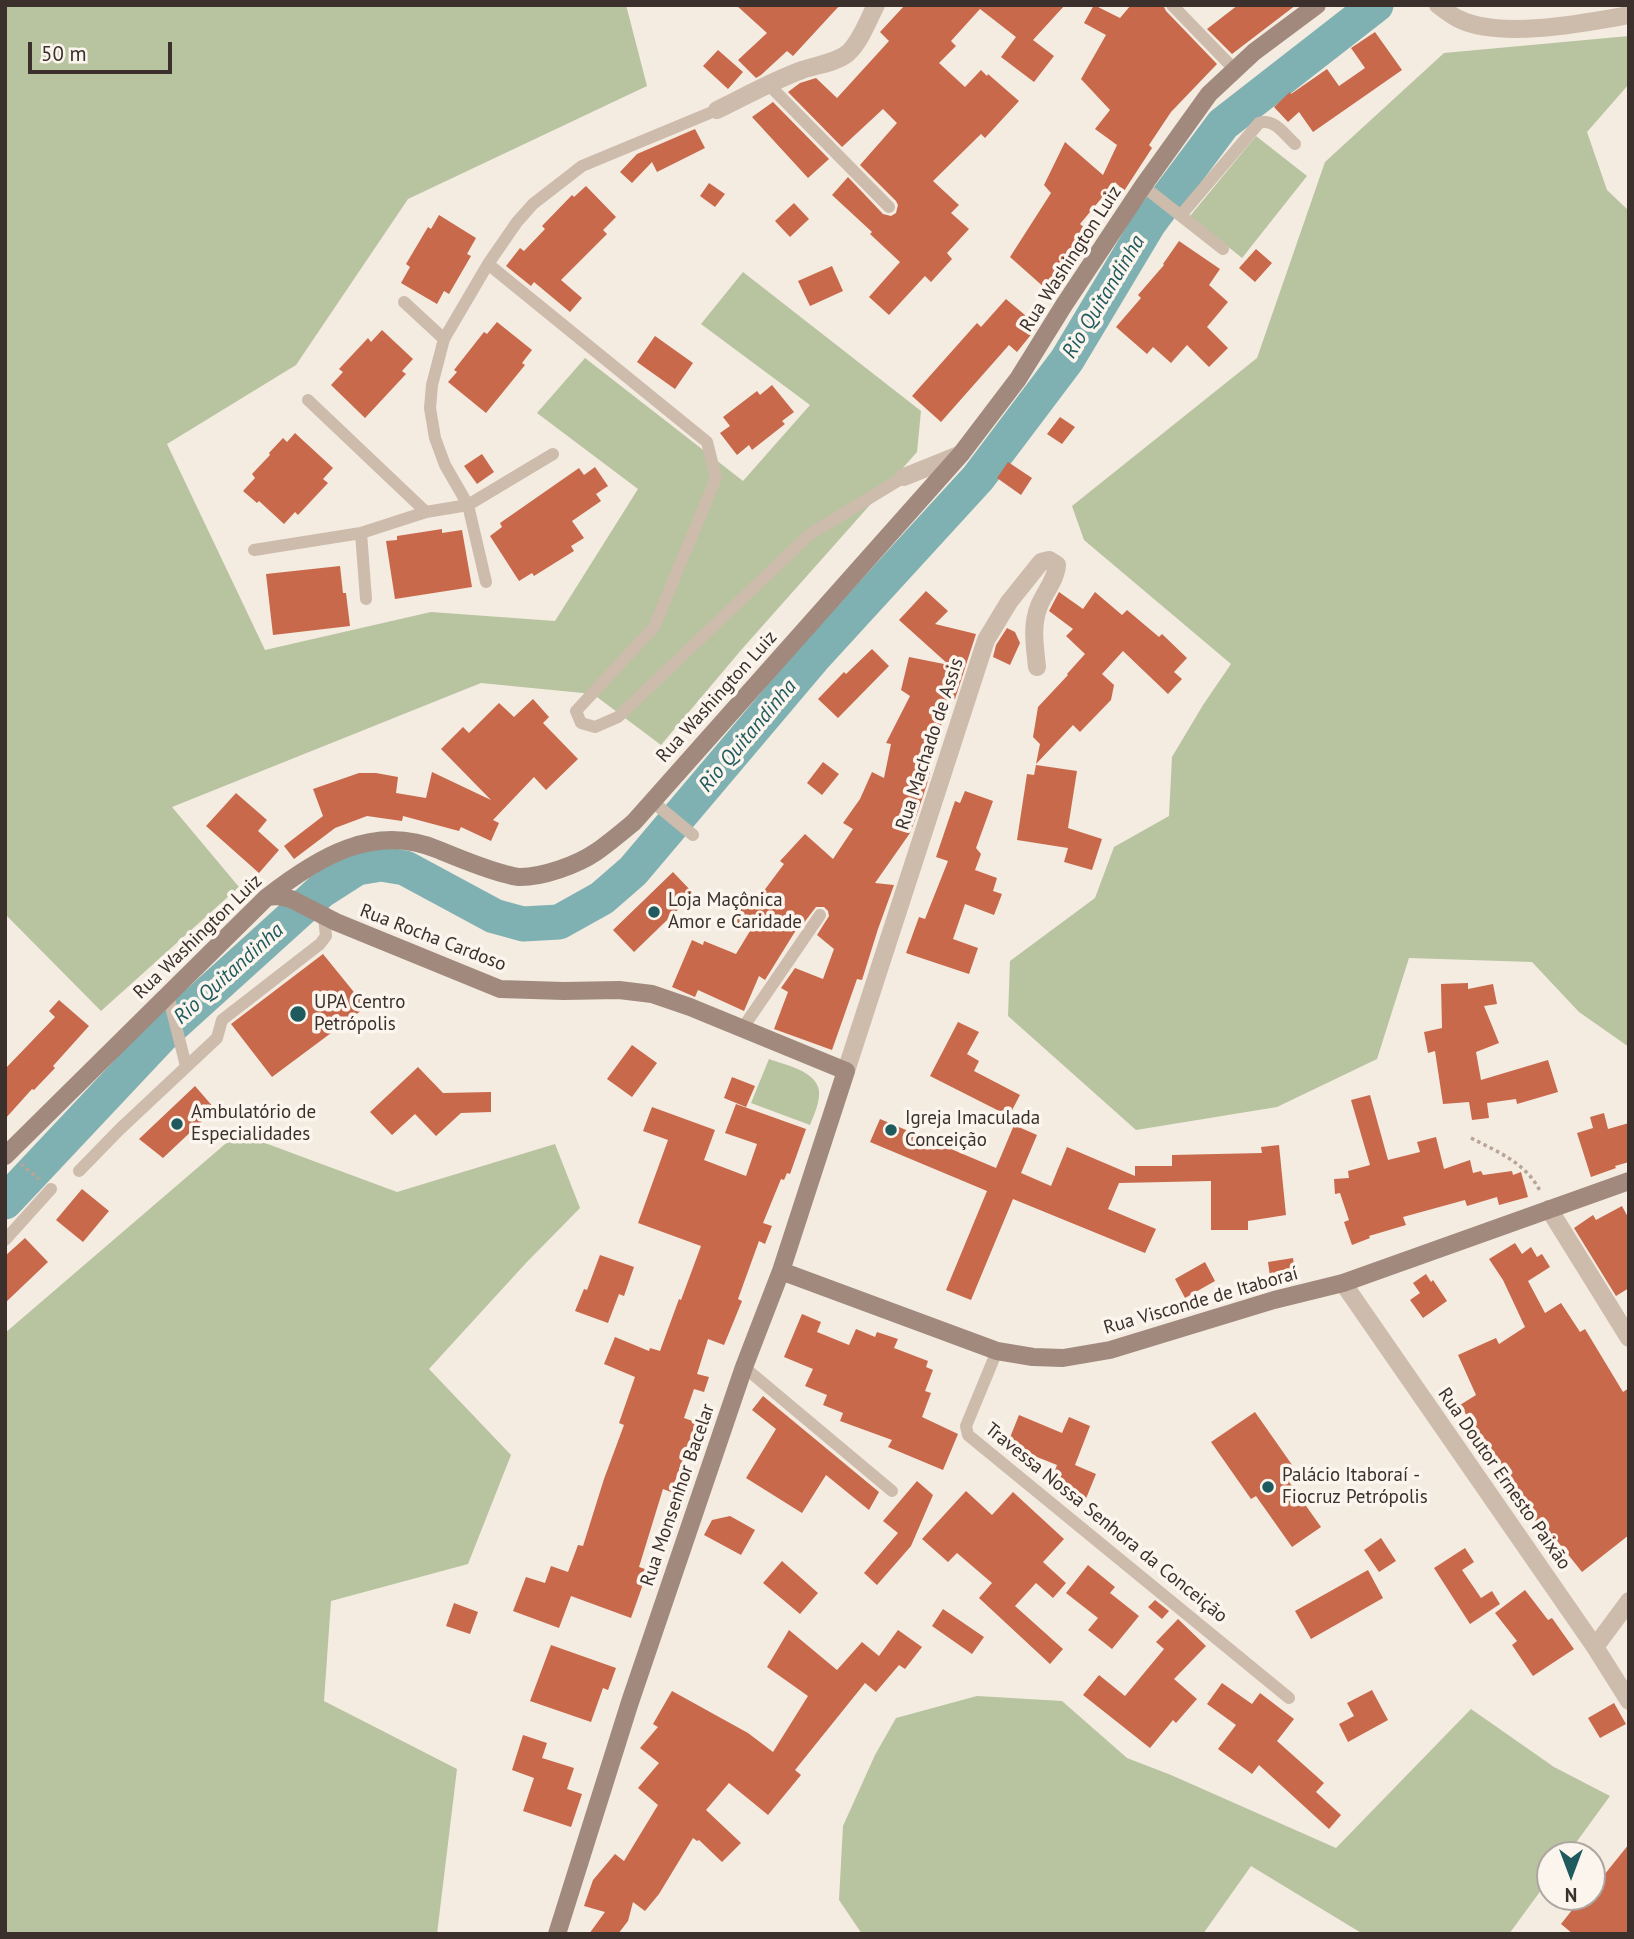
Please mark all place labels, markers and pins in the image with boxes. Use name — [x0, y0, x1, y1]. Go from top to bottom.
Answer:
place label: Loja Maçônica Amor e Caridade — [668, 890, 802, 934]
marker: Loja Maçônica Amor e Caridade — [646, 904, 662, 920]
place label: UPA Centro Petrópolis — [314, 992, 405, 1036]
marker: UPA Centro Petrópolis — [288, 1004, 308, 1024]
place label: Ambulatório de Especialidades — [191, 1102, 316, 1146]
place label: Igreja Imaculada Conceição — [905, 1108, 1040, 1152]
marker: Ambulatório de Especialidades — [169, 1116, 185, 1132]
marker: Igreja Imaculada Conceição — [883, 1122, 899, 1138]
place label: Palácio Itaboraí - Fiocruz Petrópolis — [1282, 1465, 1428, 1509]
marker: Palácio Itaboraí - Fiocruz Petrópolis — [1260, 1479, 1276, 1495]

